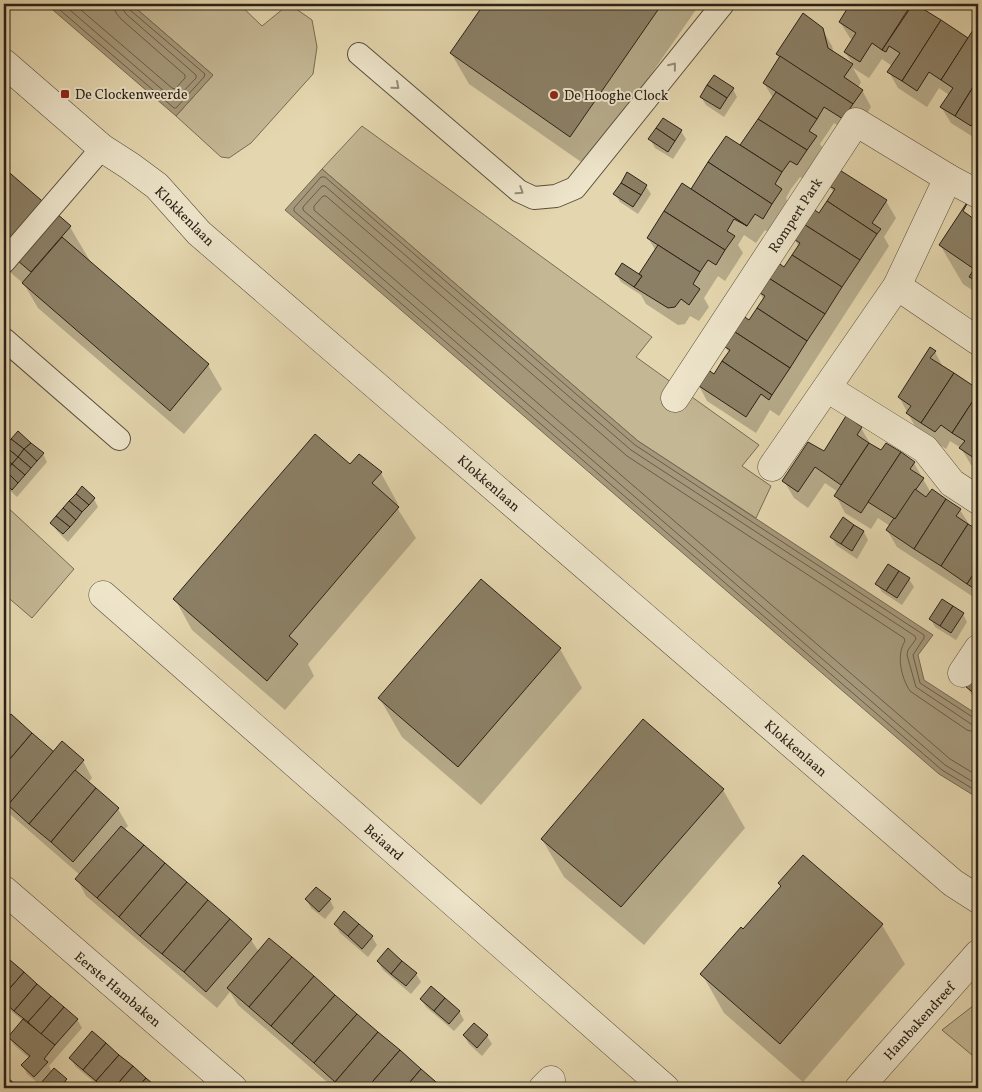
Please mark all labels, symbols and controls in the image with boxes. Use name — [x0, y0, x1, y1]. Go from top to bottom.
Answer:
one-way arrow — [667, 63, 675, 72]
one-way arrow — [391, 80, 400, 89]
place label: De Clockenweerde — [75, 86, 188, 105]
place label: De Hooghe Clock — [564, 87, 669, 106]
marker: De Clockenweerde — [59, 88, 71, 100]
marker: De Hooghe Clock — [548, 89, 560, 101]
street label: Rompert Park — [765, 174, 828, 257]
street label: Klokkenlaan — [150, 183, 218, 251]
one-way arrow — [515, 184, 524, 194]
street label: Klokkenlaan — [453, 452, 524, 517]
street label: Klokkenlaan — [760, 717, 831, 782]
street label: Beiaard — [359, 820, 407, 866]
street label: Eerste Hambaken — [70, 948, 165, 1032]
street label: Hambakendreef — [880, 978, 961, 1065]

